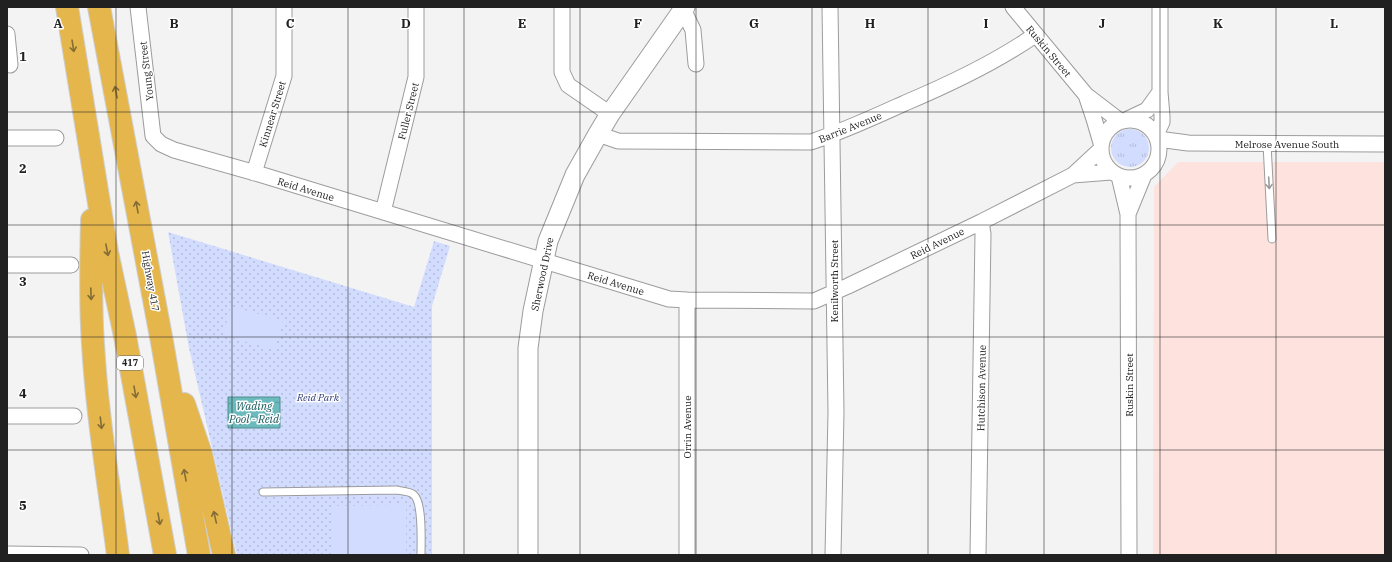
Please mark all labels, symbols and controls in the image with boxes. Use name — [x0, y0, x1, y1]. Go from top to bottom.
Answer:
text: A — [53, 15, 63, 32]
text: B — [169, 15, 179, 32]
text: C — [286, 15, 295, 32]
text: D — [401, 15, 411, 32]
text: E — [518, 15, 526, 32]
text: F — [634, 15, 642, 32]
text: G — [749, 15, 759, 32]
text: H — [865, 15, 876, 32]
text: I — [984, 15, 989, 32]
text: J — [1099, 15, 1106, 32]
text: K — [1213, 15, 1223, 32]
text: L — [1330, 15, 1338, 32]
street label: Ruskin Street — [1023, 23, 1074, 80]
one-way arrow — [69, 39, 77, 52]
street label: Young Street — [136, 40, 157, 101]
text: 1 — [19, 48, 27, 65]
street label: Kinnear Street — [256, 79, 289, 149]
street label: Fuller Street — [395, 81, 422, 141]
one-way arrow — [111, 86, 119, 99]
street label: Barrie Avenue — [817, 109, 884, 146]
street label: Melrose Avenue South — [1235, 138, 1339, 151]
text: 2 — [19, 160, 27, 177]
street label: Reid Avenue — [276, 175, 336, 204]
one-way arrow — [1265, 176, 1273, 189]
one-way arrow — [133, 201, 141, 214]
street label: Reid Avenue — [908, 225, 966, 262]
street label: Sherwood Drive — [528, 236, 557, 312]
street label: Kenilworth Street — [828, 239, 841, 322]
one-way arrow — [103, 244, 111, 257]
street label: Highway 417 — [139, 250, 162, 312]
street label: Reid Avenue — [586, 269, 646, 298]
text: 3 — [19, 273, 27, 290]
one-way arrow — [87, 287, 95, 300]
street label: Hutchison Avenue — [974, 345, 989, 431]
street label: Ruskin Street — [1123, 353, 1136, 417]
road number: 417 — [117, 356, 143, 370]
text: 4 — [19, 385, 27, 402]
one-way arrow — [131, 385, 139, 398]
park label: Reid Park — [296, 391, 340, 404]
street label: Orrin Avenue — [681, 395, 694, 459]
water label: Wading Pool - Reid — [228, 399, 280, 426]
one-way arrow — [97, 416, 105, 429]
one-way arrow — [181, 469, 189, 482]
text: 5 — [19, 497, 27, 514]
one-way arrow — [211, 511, 219, 524]
one-way arrow — [155, 513, 163, 526]

